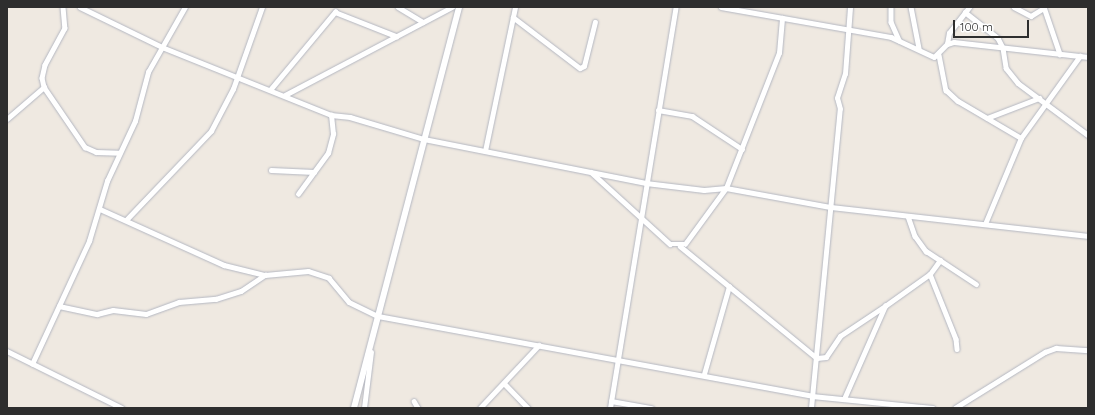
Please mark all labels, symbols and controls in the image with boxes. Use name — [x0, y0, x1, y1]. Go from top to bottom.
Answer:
scale bar — [955, 12, 1031, 38]
text: 100 m — [960, 19, 993, 34]

